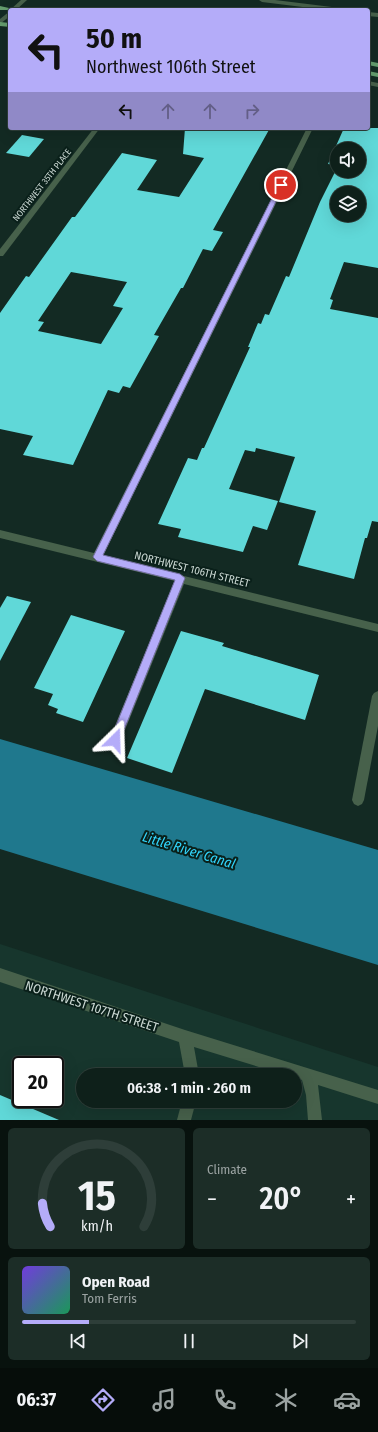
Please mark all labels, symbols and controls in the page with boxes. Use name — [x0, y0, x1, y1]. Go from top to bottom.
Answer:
text: 50 m — [86, 22, 142, 55]
icon: left — [20, 24, 72, 76]
text: Northwest 106th Street — [86, 56, 256, 78]
icon: left — [115, 100, 137, 122]
icon: ahead — [157, 100, 179, 122]
icon: ahead — [199, 100, 221, 122]
icon: right — [241, 100, 263, 122]
map controls — [330, 142, 366, 222]
button: sound — [330, 142, 366, 178]
street label: NORTHWEST 35TH PLACE — [11, 147, 73, 223]
pin — [264, 168, 298, 202]
icon: arrive — [270, 174, 292, 196]
button: layers — [330, 186, 366, 222]
street label: NORTHWEST 106TH STREET — [133, 549, 252, 590]
position arrow — [94, 719, 136, 761]
water label: Little River Canal — [140, 828, 238, 873]
street label: NORTHWEST 107TH STREET — [23, 978, 160, 1035]
speed limit sign: 20 — [12, 1056, 64, 1108]
text: 06:38 · 1 min · 260 m — [127, 1079, 251, 1097]
text: Climate — [207, 1162, 247, 1177]
text: 15 — [77, 1170, 116, 1220]
text: 20° — [259, 1181, 303, 1217]
text: − — [207, 1186, 217, 1213]
text: + — [346, 1186, 356, 1213]
text: km/h — [81, 1217, 112, 1234]
text: Open Road — [82, 1273, 150, 1291]
text: Tom Ferris — [82, 1291, 137, 1306]
icon: previous — [67, 1330, 89, 1352]
icon: pause — [178, 1330, 200, 1352]
icon: next — [289, 1330, 311, 1352]
icon: directions — [89, 1386, 117, 1414]
icon: music — [150, 1386, 178, 1414]
icon: phone — [211, 1386, 239, 1414]
icon: climate — [272, 1386, 300, 1414]
icon: car — [333, 1386, 361, 1414]
text: 06:37 — [17, 1389, 56, 1411]

